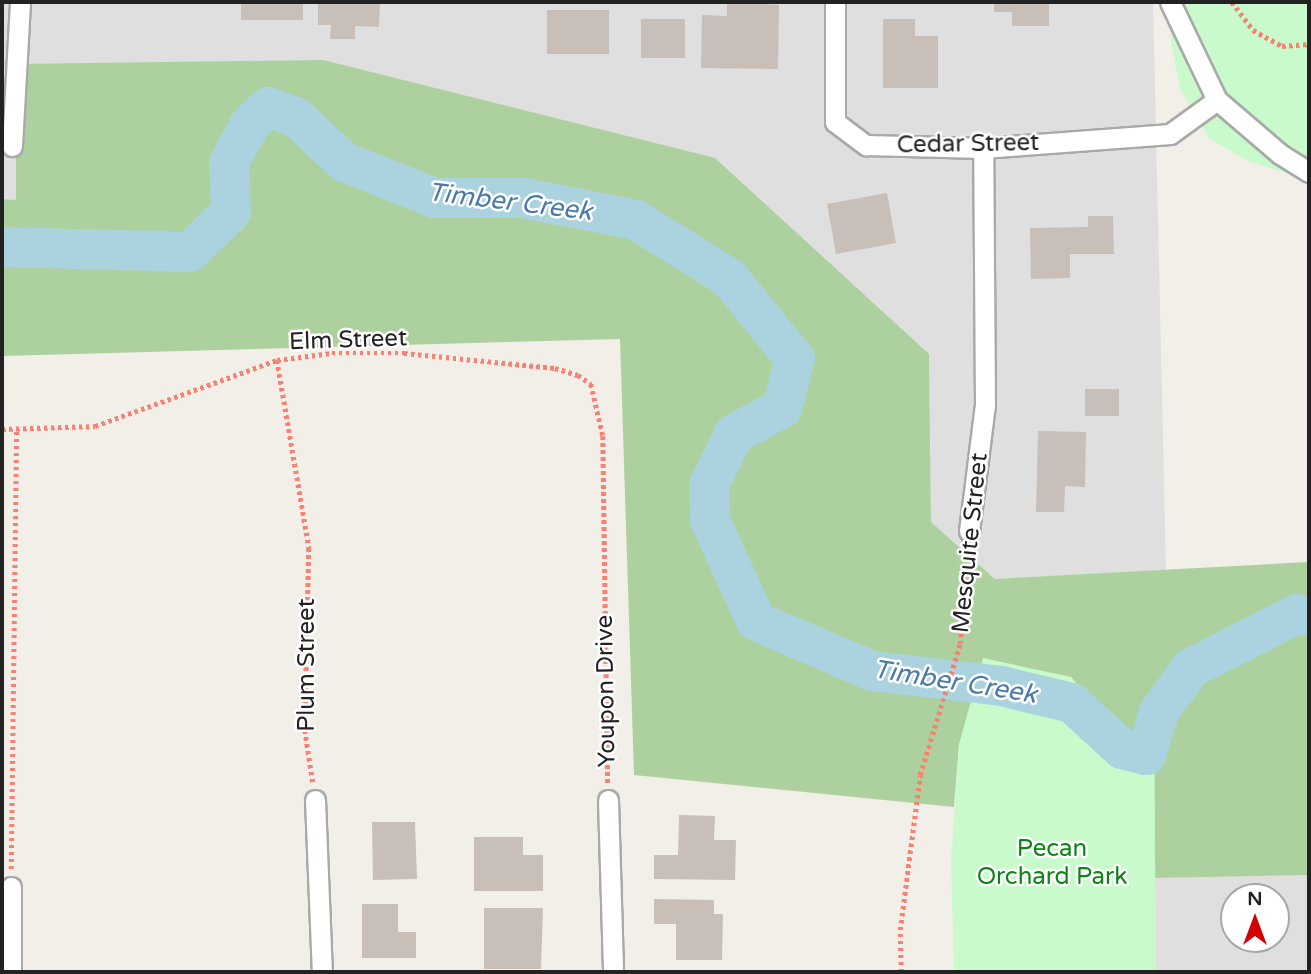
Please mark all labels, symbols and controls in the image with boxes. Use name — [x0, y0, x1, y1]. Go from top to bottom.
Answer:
street label: Cedar Street — [896, 128, 1040, 160]
water label: Timber Creek — [426, 176, 594, 228]
street label: Elm Street — [288, 324, 408, 356]
street label: Mesquite Street — [946, 451, 994, 635]
street label: Plum Street — [293, 598, 321, 732]
street label: Youpon Drive — [590, 615, 622, 767]
water label: Timber Creek — [871, 654, 1039, 710]
park label: Pecan Orchard Park — [977, 835, 1127, 891]
north arrow — [1220, 883, 1290, 953]
text: N — [1247, 888, 1263, 910]

